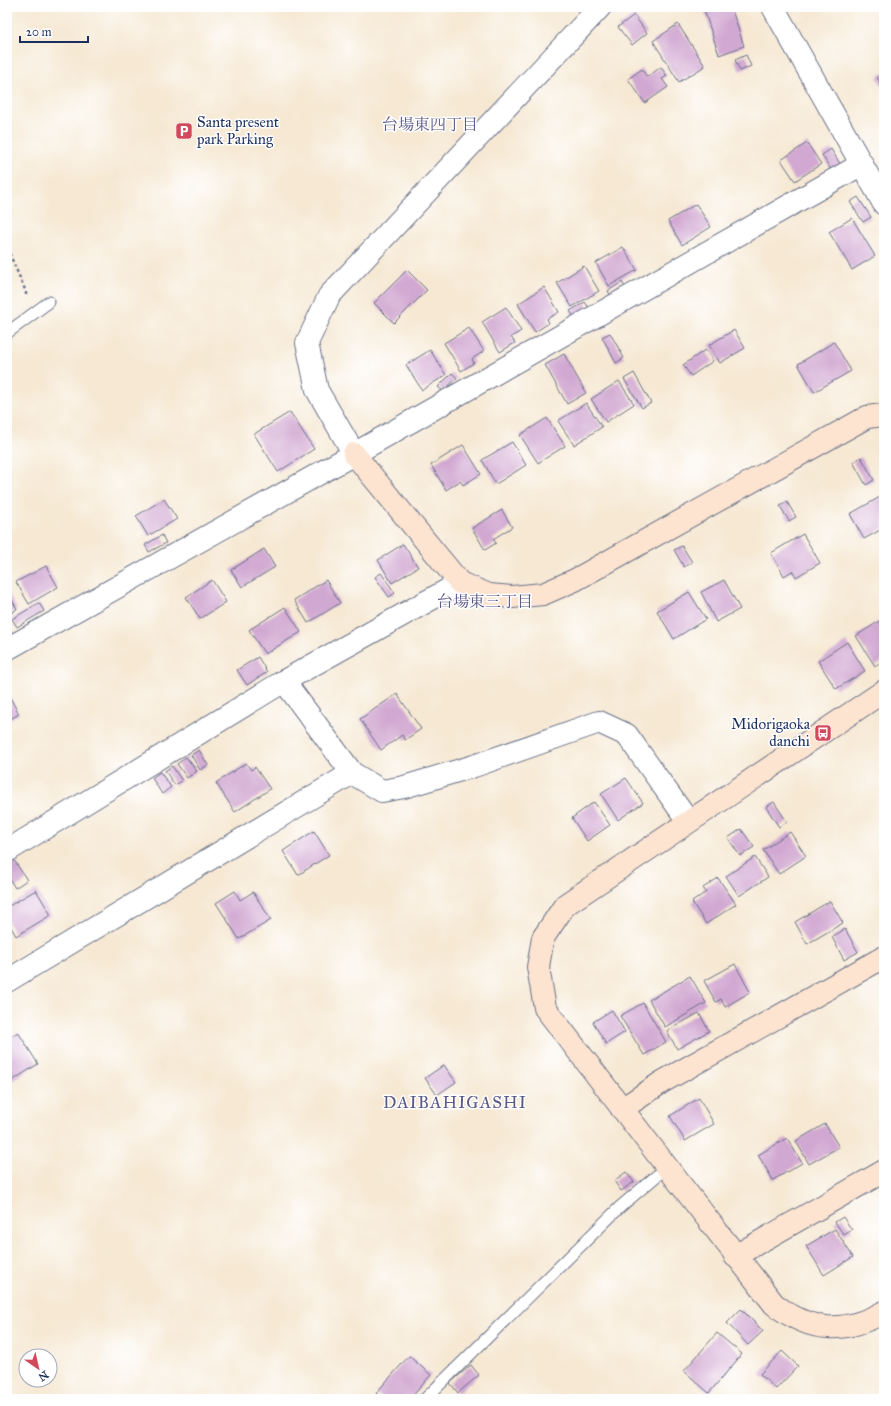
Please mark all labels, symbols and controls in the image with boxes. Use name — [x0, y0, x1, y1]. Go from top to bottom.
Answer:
scale bar — [20, 18, 88, 44]
text: 20 m — [26, 25, 52, 39]
place label: Santa present park Parking — [196, 113, 280, 148]
district label: 台場東四丁目 — [382, 115, 478, 134]
parking icon: Santa present park Parking — [174, 121, 194, 141]
district label: 台場東三丁目 — [437, 592, 533, 611]
place label: Midorigaoka danchi — [731, 715, 811, 750]
bus stop icon: Midorigaoka danchi — [813, 723, 833, 743]
district label: DAIBAHIGASHI — [383, 1092, 527, 1113]
north arrow — [18, 1348, 58, 1388]
text: N — [35, 1368, 51, 1384]

